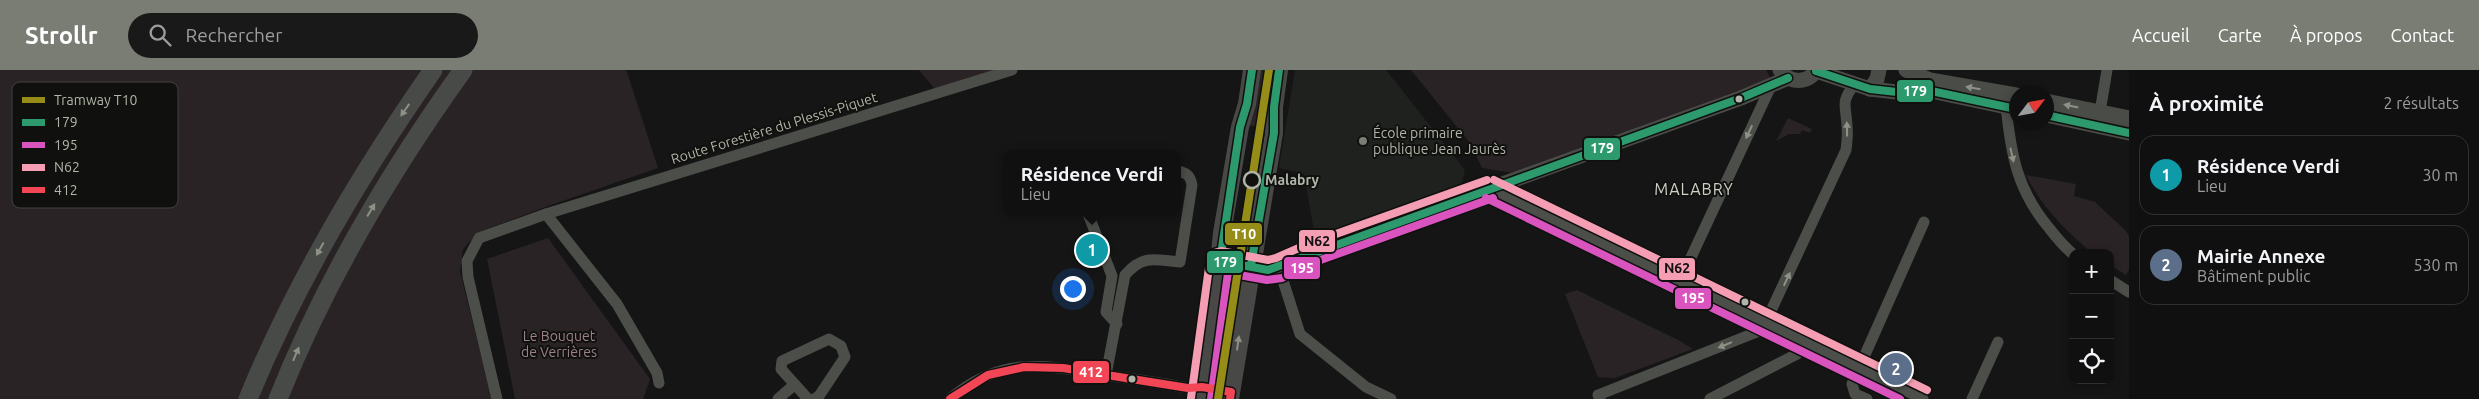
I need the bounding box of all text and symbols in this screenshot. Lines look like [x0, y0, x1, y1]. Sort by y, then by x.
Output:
search box [128, 13, 478, 58]
icon: search [146, 21, 174, 49]
text: Strollr [25, 22, 98, 49]
text: Rechercher [186, 24, 283, 46]
text: Accueil [2132, 25, 2190, 45]
text: Carte [2218, 25, 2262, 45]
text: À propos [2290, 25, 2362, 45]
text: Contact [2390, 25, 2454, 45]
line badge: 179 [1896, 79, 1934, 103]
legend [12, 82, 178, 208]
text: 179 [1903, 83, 1927, 99]
one-way arrow [1965, 83, 1981, 91]
north arrow [2009, 85, 2054, 130]
street label: Route Forestière du Plessis-Piquet [669, 89, 880, 167]
text: À proximité [2149, 91, 2264, 115]
text: Tramway T10 [54, 92, 138, 108]
unlabelled marker [1734, 94, 1744, 104]
text: 2 résultats [2383, 94, 2459, 112]
one-way arrow [2063, 102, 2078, 110]
one-way arrow [400, 103, 410, 117]
text: 179 [54, 114, 78, 130]
one-way arrow [1842, 121, 1850, 137]
place label: École primaire publique Jean Jaurès [1373, 124, 1506, 157]
one-way arrow [1745, 125, 1753, 139]
marker: École primaire publique Jean Jaurès [1357, 135, 1369, 147]
text: 195 [54, 137, 78, 153]
line badge: 179 [1583, 137, 1621, 161]
text: 179 [1590, 140, 1614, 156]
one-way arrow [2008, 147, 2016, 162]
popup [1003, 150, 1181, 215]
text: Résidence Verdi [2197, 155, 2340, 177]
text: N62 [54, 159, 80, 175]
text: Résidence Verdi [1021, 163, 1163, 185]
text: 1 [2161, 166, 2171, 184]
text: 30 m [2422, 166, 2458, 184]
marker: Malabry [1243, 171, 1261, 189]
place label: Malabry [1265, 172, 1320, 188]
text: Lieu [2197, 177, 2227, 195]
district label: MALABRY [1654, 180, 1734, 198]
text: 412 [54, 182, 78, 198]
text: Lieu [1021, 185, 1051, 203]
one-way arrow [367, 204, 376, 217]
line badge: T10 [1224, 222, 1263, 246]
text: T10 [1232, 226, 1256, 242]
line badge: N62 [1298, 229, 1336, 253]
pin: 1 [1076, 231, 1108, 269]
text: N62 [1304, 233, 1330, 249]
one-way arrow [316, 241, 324, 256]
text: Mairie Annexe [2197, 245, 2325, 267]
map controls [2069, 249, 2114, 384]
button: + [2069, 249, 2114, 294]
line badge: 179 [1206, 250, 1244, 274]
text: 179 [1213, 254, 1237, 270]
line badge: 195 [1283, 256, 1321, 280]
text: 2 [2161, 256, 2171, 274]
text: 530 m [2413, 256, 2458, 274]
line badge: N62 [1658, 257, 1696, 281]
text: 195 [1290, 260, 1314, 276]
text: N62 [1664, 260, 1690, 276]
text: Bâtiment public [2197, 267, 2311, 285]
one-way arrow [1783, 272, 1791, 286]
your location [1060, 276, 1086, 302]
line badge: 195 [1674, 287, 1712, 310]
text: 195 [1681, 290, 1705, 306]
button: − [2069, 294, 2114, 339]
unlabelled marker [1740, 297, 1750, 307]
park label: Le Bouquet de Verrières [521, 328, 597, 360]
one-way arrow [1234, 335, 1242, 351]
button: locate [2069, 339, 2114, 384]
one-way arrow [1718, 342, 1732, 350]
one-way arrow [293, 347, 301, 361]
pin: 2 [1880, 350, 1912, 388]
line badge: 412 [1072, 360, 1110, 384]
text: 412 [1079, 364, 1103, 380]
unlabelled marker [1127, 374, 1137, 384]

